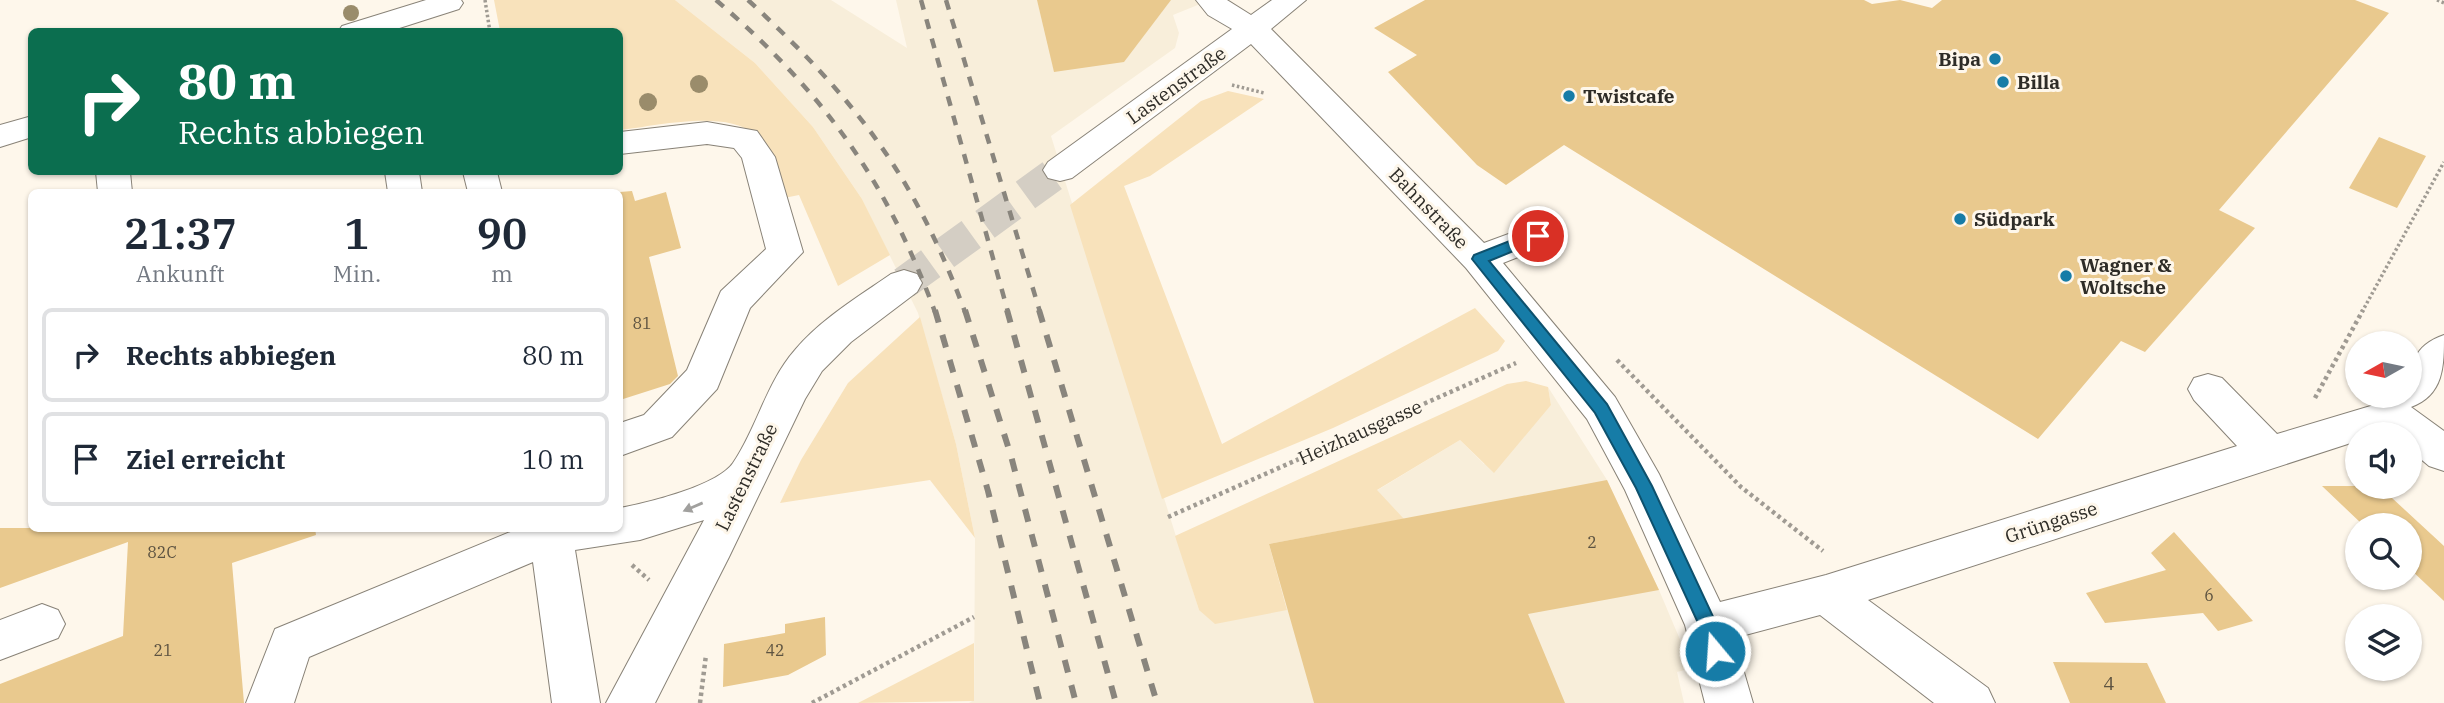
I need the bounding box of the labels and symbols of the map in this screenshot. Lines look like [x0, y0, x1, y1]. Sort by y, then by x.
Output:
street label: Lastenstraße [1122, 41, 1230, 129]
place label: Bipa [1938, 47, 1981, 71]
marker: Bipa [1987, 51, 2003, 67]
place label: Billa [2017, 70, 2060, 94]
marker: Billa [1995, 74, 2011, 90]
place label: Twistcafe [1583, 84, 1675, 108]
marker: Twistcafe [1561, 88, 1577, 104]
street label: Bahnstraße [1384, 162, 1474, 254]
pin [1508, 206, 1568, 266]
place label: Südpark [1974, 207, 2055, 231]
marker: Südpark [1952, 211, 1968, 227]
place label: Wagner & Woltsche [2080, 253, 2172, 299]
marker: Wagner & Woltsche [2058, 268, 2074, 284]
house number: 81 [632, 313, 652, 333]
north arrow [2345, 331, 2422, 408]
street label: Heizhausgasse [1294, 394, 1426, 470]
street label: Lastenstraße [710, 419, 782, 535]
street label: Grüngasse [2002, 496, 2100, 548]
one-way arrow [683, 501, 703, 513]
house number: 2 [1587, 532, 1597, 552]
house number: 82C [147, 542, 177, 562]
house number: 6 [2204, 585, 2214, 605]
position arrow [1678, 614, 1752, 688]
house number: 21 [153, 640, 173, 660]
house number: 42 [765, 640, 785, 660]
house number: 4 [2103, 671, 2115, 695]

